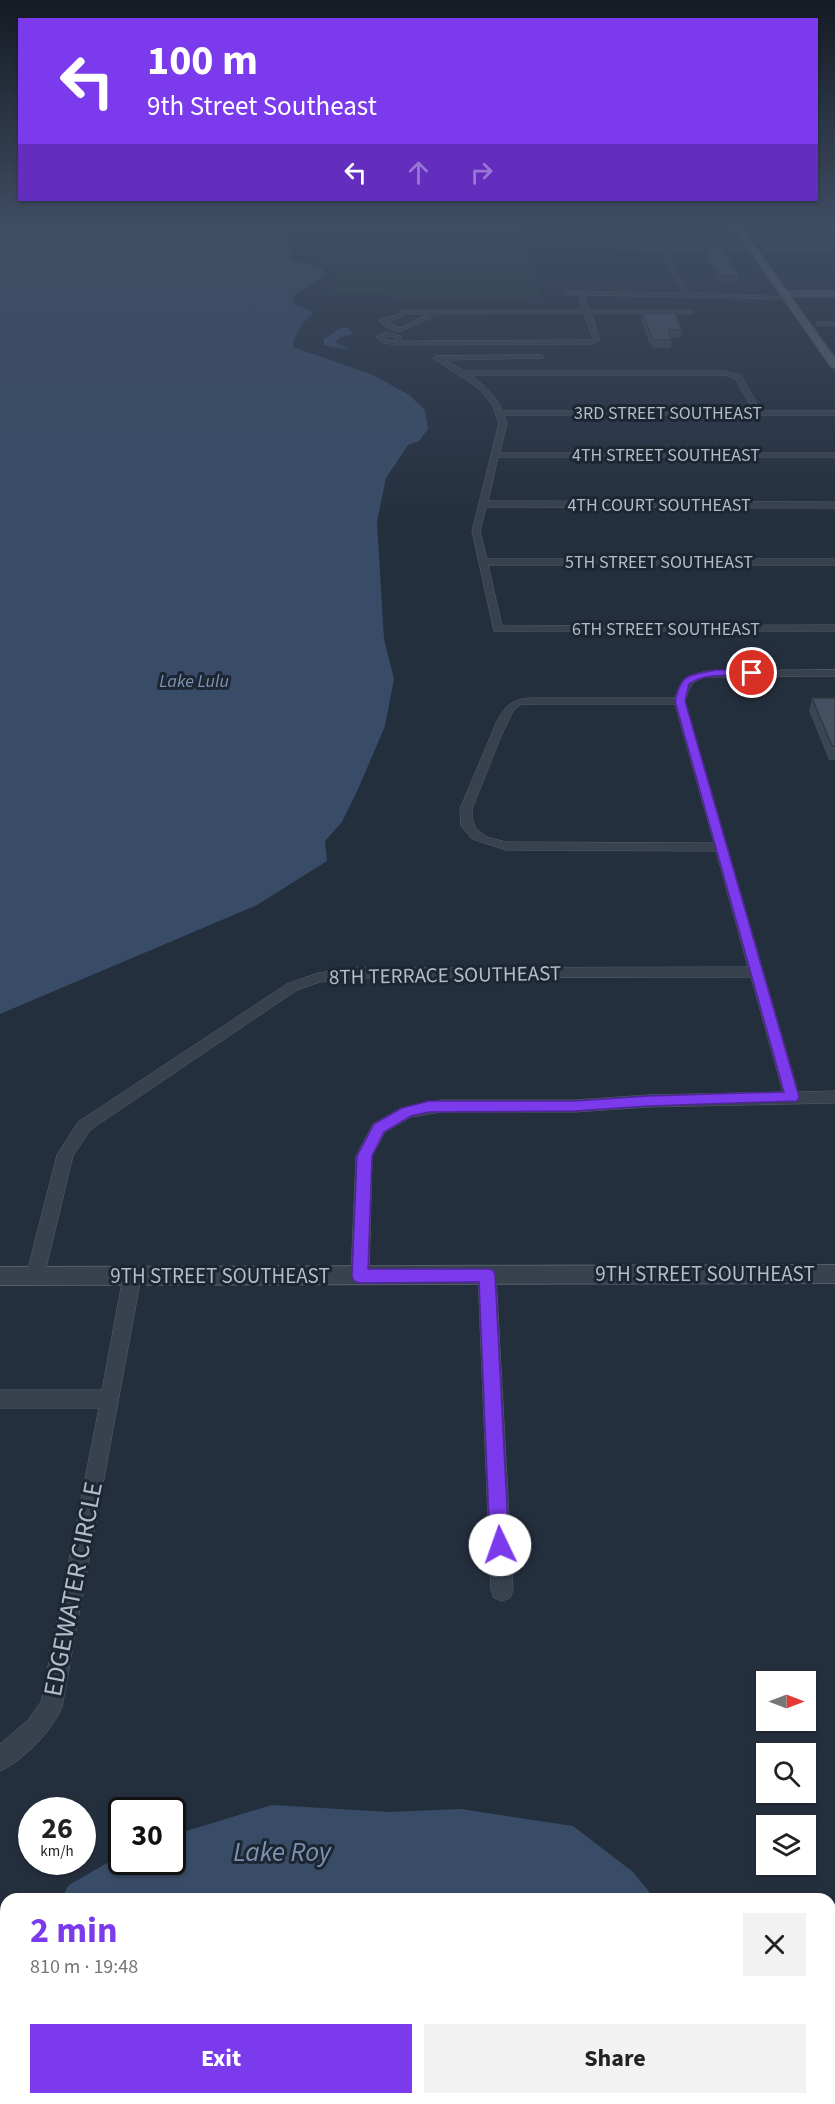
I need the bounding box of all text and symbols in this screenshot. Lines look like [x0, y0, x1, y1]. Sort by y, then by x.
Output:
text: 100 m [147, 31, 258, 91]
icon: left [48, 42, 126, 120]
text: 9th Street Southeast [147, 87, 377, 126]
icon: left [339, 156, 372, 189]
icon: ahead [402, 156, 435, 189]
icon: right [465, 156, 498, 189]
street label: 3RD STREET SOUTHEAST [574, 401, 762, 426]
street label: 4TH STREET SOUTHEAST [572, 443, 760, 468]
street label: 4TH COURT SOUTHEAST [567, 493, 751, 518]
street label: 5TH STREET SOUTHEAST [565, 550, 753, 575]
street label: 6TH STREET SOUTHEAST [572, 617, 760, 642]
pin [726, 647, 777, 698]
icon: arrive [735, 656, 768, 689]
water label: Lake Lulu [159, 669, 229, 694]
street label: 8TH TERRACE SOUTHEAST [329, 958, 561, 992]
street label: 9TH STREET SOUTHEAST [595, 1259, 815, 1289]
street label: 9TH STREET SOUTHEAST [110, 1261, 330, 1291]
street label: EDGEWATER CIRCLE [34, 1479, 112, 1699]
position arrow [468, 1513, 532, 1577]
north arrow [756, 1671, 816, 1731]
map controls [756, 1671, 816, 1875]
button: search [756, 1743, 816, 1803]
speed limit sign: 30 [108, 1797, 186, 1875]
text: 26 [41, 1807, 73, 1850]
button: layers [756, 1815, 816, 1875]
water label: Lake Roy [233, 1833, 333, 1872]
text: km/h [40, 1841, 74, 1862]
text: 2 min [30, 1905, 118, 1956]
button: close [743, 1913, 806, 1976]
text: 810 m · 19:48 [30, 1953, 138, 1981]
button: Exit [30, 2024, 412, 2093]
button: Share [424, 2024, 806, 2093]

